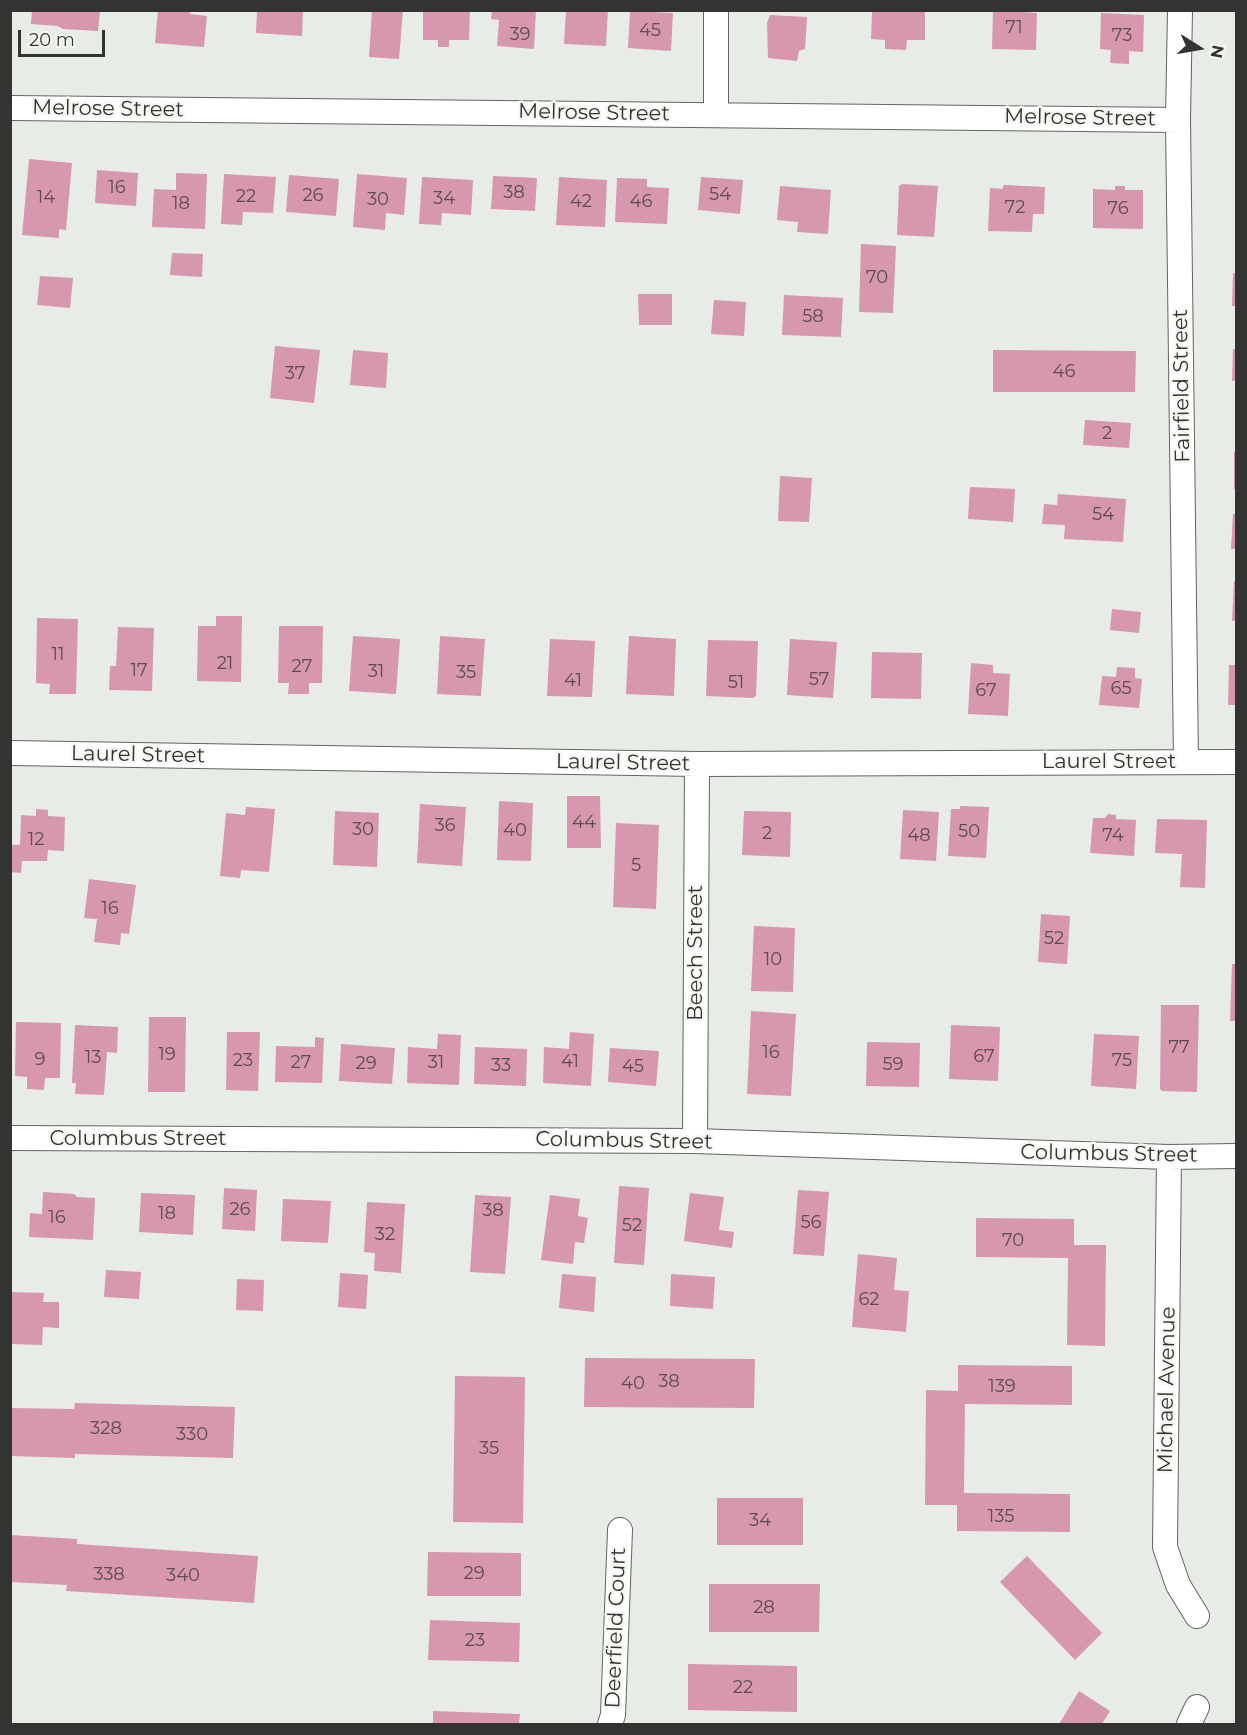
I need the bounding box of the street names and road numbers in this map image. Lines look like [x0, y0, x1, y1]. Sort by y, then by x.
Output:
street label: Melrose Street [32, 95, 184, 123]
street label: Melrose Street [518, 99, 670, 127]
street label: Melrose Street [1004, 104, 1156, 132]
street label: Fairfield Street [1168, 309, 1196, 463]
street label: Laurel Street [71, 741, 205, 769]
street label: Laurel Street [556, 749, 690, 777]
street label: Laurel Street [1042, 749, 1176, 775]
street label: Beech Street [683, 885, 709, 1021]
street label: Columbus Street [49, 1126, 227, 1152]
street label: Columbus Street [535, 1127, 713, 1155]
street label: Columbus Street [1020, 1140, 1198, 1168]
street label: Michael Avenue [1153, 1306, 1181, 1474]
street label: Deerfield Court [601, 1547, 631, 1709]

